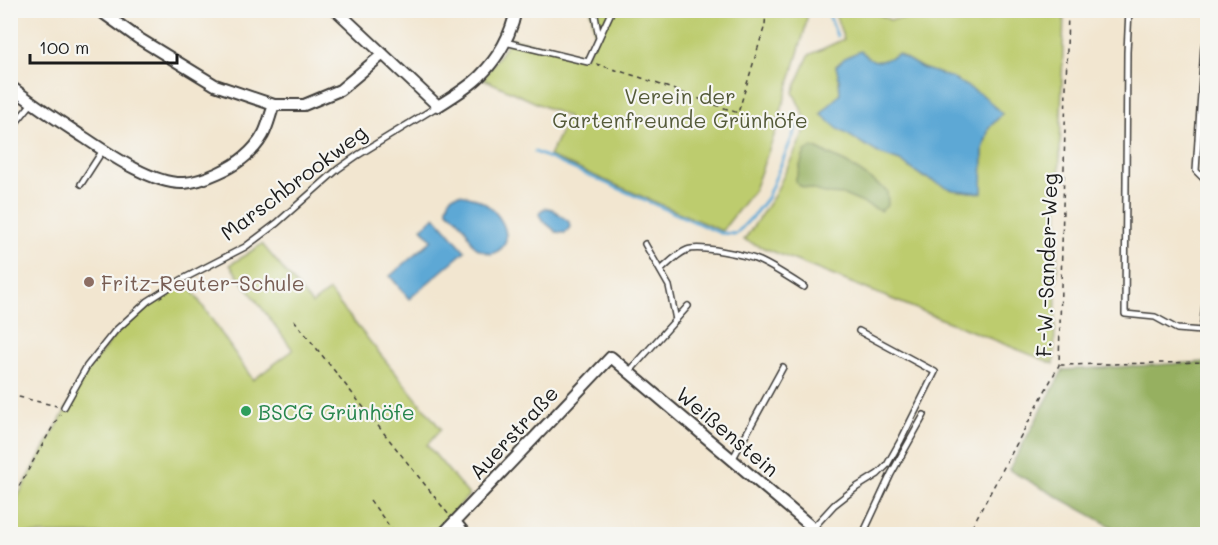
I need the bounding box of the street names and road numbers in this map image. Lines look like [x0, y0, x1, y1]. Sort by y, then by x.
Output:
street label: Marschbrookweg [215, 118, 371, 246]
street label: F.-W.-Sander-Weg [1029, 173, 1063, 357]
street label: Auerstraße [463, 379, 563, 485]
street label: Weißenstein [671, 380, 785, 482]

